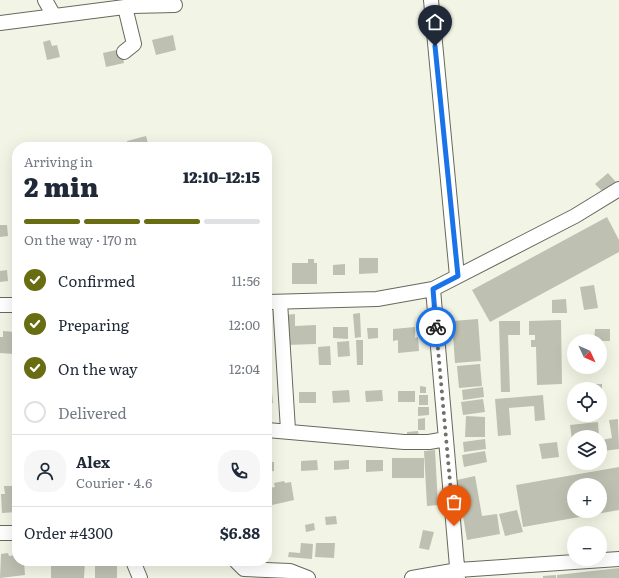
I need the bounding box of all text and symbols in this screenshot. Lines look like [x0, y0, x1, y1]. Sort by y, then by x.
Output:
pin [418, 5, 452, 46]
icon: home [424, 11, 446, 33]
text: Arriving in [24, 152, 93, 171]
text: 12:10–12:15 [183, 165, 260, 188]
text: 2 min [24, 166, 99, 205]
text: On the way · 170 m [24, 230, 137, 249]
icon: check [24, 269, 46, 291]
text: Confirmed [58, 269, 135, 292]
text: 11:56 [232, 271, 260, 290]
courier [416, 307, 456, 347]
icon: check [24, 313, 46, 335]
text: Preparing [58, 313, 129, 336]
text: 12:00 [229, 315, 260, 334]
icon: bike [425, 316, 447, 338]
north arrow [567, 334, 607, 374]
map controls [567, 334, 607, 566]
icon: check [24, 357, 46, 379]
text: On the way [58, 357, 138, 380]
text: 12:04 [229, 359, 260, 378]
button: locate [567, 382, 607, 422]
text: Delivered [58, 401, 127, 424]
button: layers [567, 430, 607, 470]
button: person [24, 450, 66, 492]
text: Alex [76, 450, 110, 473]
button: phone [218, 450, 260, 492]
text: Courier · 4.6 [76, 473, 152, 492]
button: + [567, 478, 607, 518]
pin [437, 485, 471, 526]
icon: bag [443, 491, 465, 513]
text: Order #4300 [24, 521, 113, 544]
text: $6.88 [220, 521, 260, 544]
button: − [567, 526, 607, 566]

